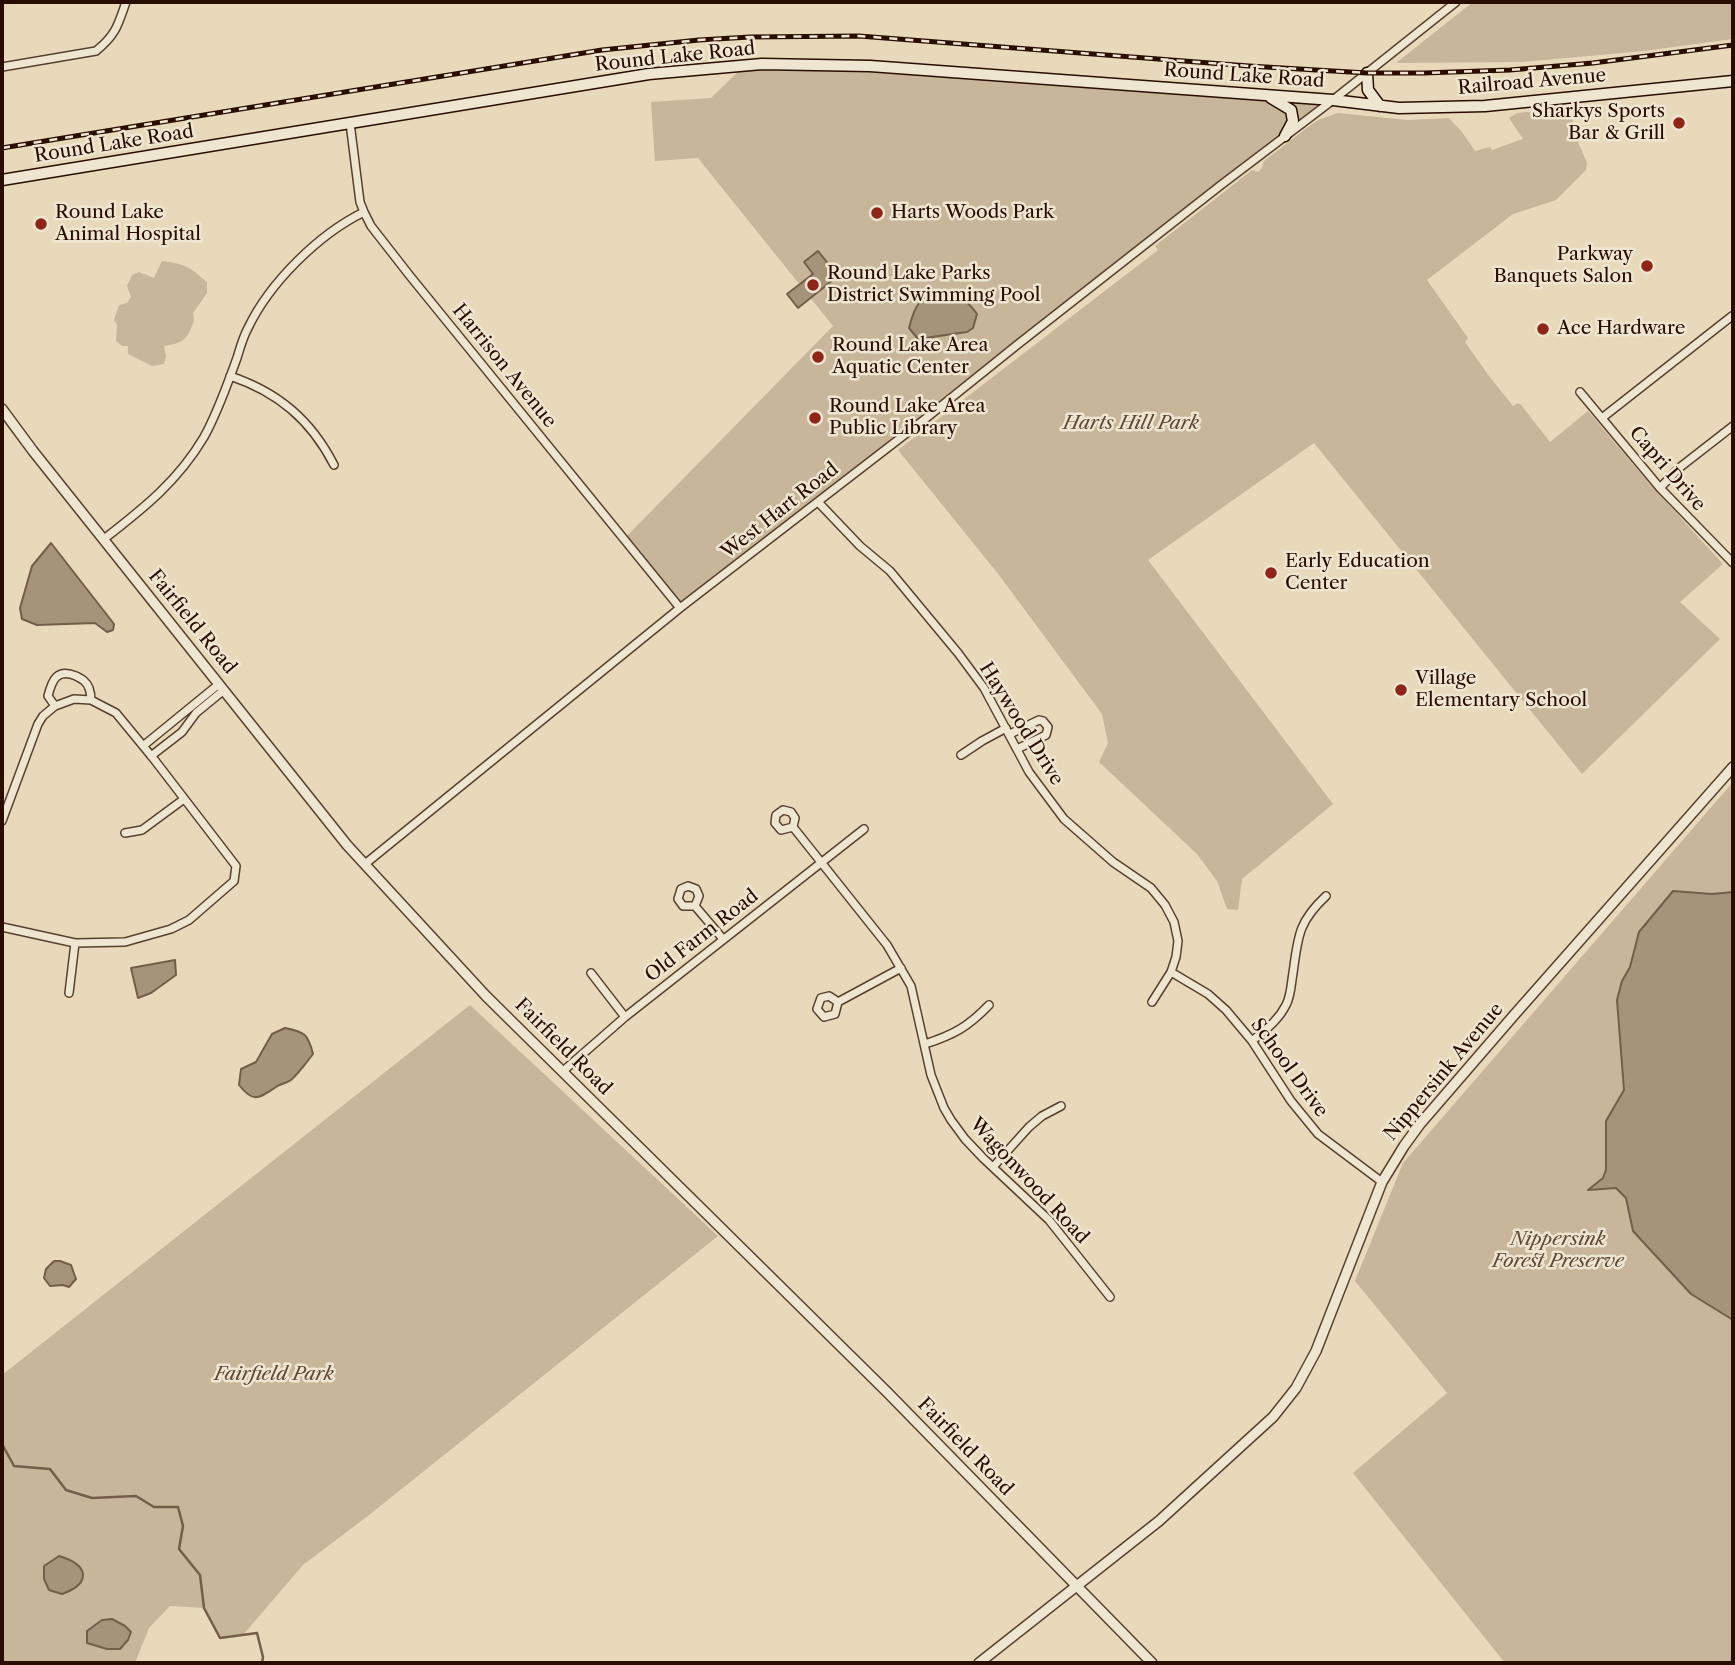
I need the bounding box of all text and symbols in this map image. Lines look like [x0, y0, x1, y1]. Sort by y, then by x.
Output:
street label: Round Lake Road [594, 37, 756, 77]
street label: Round Lake Road [1163, 59, 1325, 93]
street label: Railroad Avenue [1457, 64, 1607, 100]
place label: Sharkys Sports Bar & Grill [1532, 101, 1665, 145]
marker: Sharkys Sports Bar & Grill [1671, 115, 1687, 131]
street label: Round Lake Road [33, 120, 195, 168]
place label: Round Lake Animal Hospital [55, 202, 201, 246]
place label: Harts Woods Park [891, 202, 1054, 224]
marker: Harts Woods Park [869, 205, 885, 221]
marker: Round Lake Animal Hospital [33, 216, 49, 232]
place label: Parkway Banquets Salon [1493, 244, 1633, 288]
marker: Parkway Banquets Salon [1639, 258, 1655, 274]
place label: Round Lake Parks District Swimming Pool [827, 263, 1040, 307]
marker: Round Lake Parks District Swimming Pool [805, 277, 821, 293]
street label: Harrison Avenue [447, 300, 561, 432]
place label: Ace Hardware [1557, 318, 1685, 340]
marker: Ace Hardware [1535, 321, 1551, 337]
place label: Round Lake Area Aquatic Center [832, 335, 989, 379]
marker: Round Lake Area Aquatic Center [810, 349, 826, 365]
place label: Round Lake Area Public Library [829, 396, 986, 440]
marker: Round Lake Area Public Library [807, 410, 823, 426]
park label: Harts Hill Park [1063, 413, 1199, 435]
street label: Capri Drive [1624, 422, 1710, 516]
street label: West Hart Road [717, 458, 843, 564]
place label: Early Education Center [1285, 551, 1430, 595]
street label: Fairfield Road [143, 565, 241, 679]
marker: Early Education Center [1263, 565, 1279, 581]
street label: Haywood Drive [974, 658, 1068, 790]
place label: Village Elementary School [1415, 668, 1587, 712]
marker: Village Elementary School [1393, 682, 1409, 698]
street label: Old Farm Road [641, 885, 763, 987]
street label: Fairfield Road [510, 994, 616, 1100]
street label: Nippersink Avenue [1380, 998, 1508, 1146]
street label: School Drive [1246, 1014, 1332, 1122]
street label: Wagonwood Road [965, 1113, 1093, 1249]
park label: Nippersink Forest Preserve [1492, 1229, 1624, 1273]
park label: Fairfield Park [214, 1364, 334, 1386]
street label: Fairfield Road [913, 1393, 1017, 1501]

